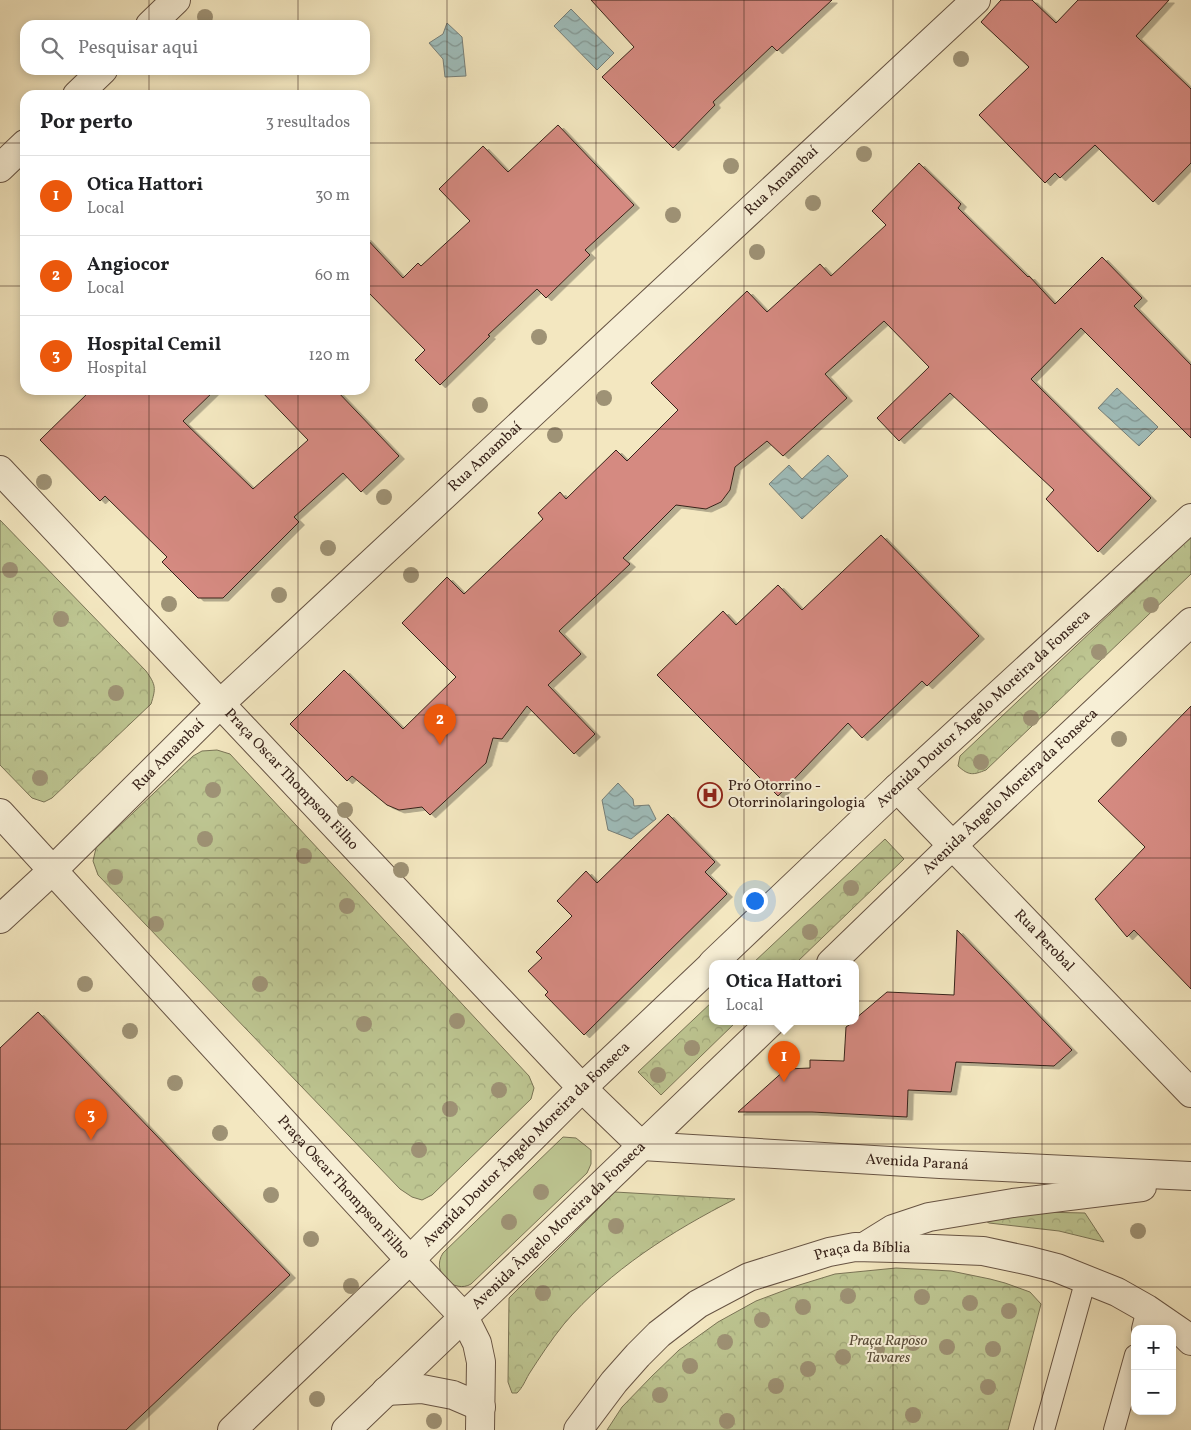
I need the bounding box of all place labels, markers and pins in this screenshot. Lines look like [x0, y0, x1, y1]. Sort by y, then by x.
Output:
pin: 2 [424, 704, 456, 745]
place label: Pró Otorrino - Otorrinolaringologia [728, 776, 865, 814]
hospital icon: Pró Otorrino - Otorrinolaringologia [697, 782, 723, 808]
pin: 1 [768, 1041, 800, 1082]
pin: 3 [75, 1099, 107, 1140]

